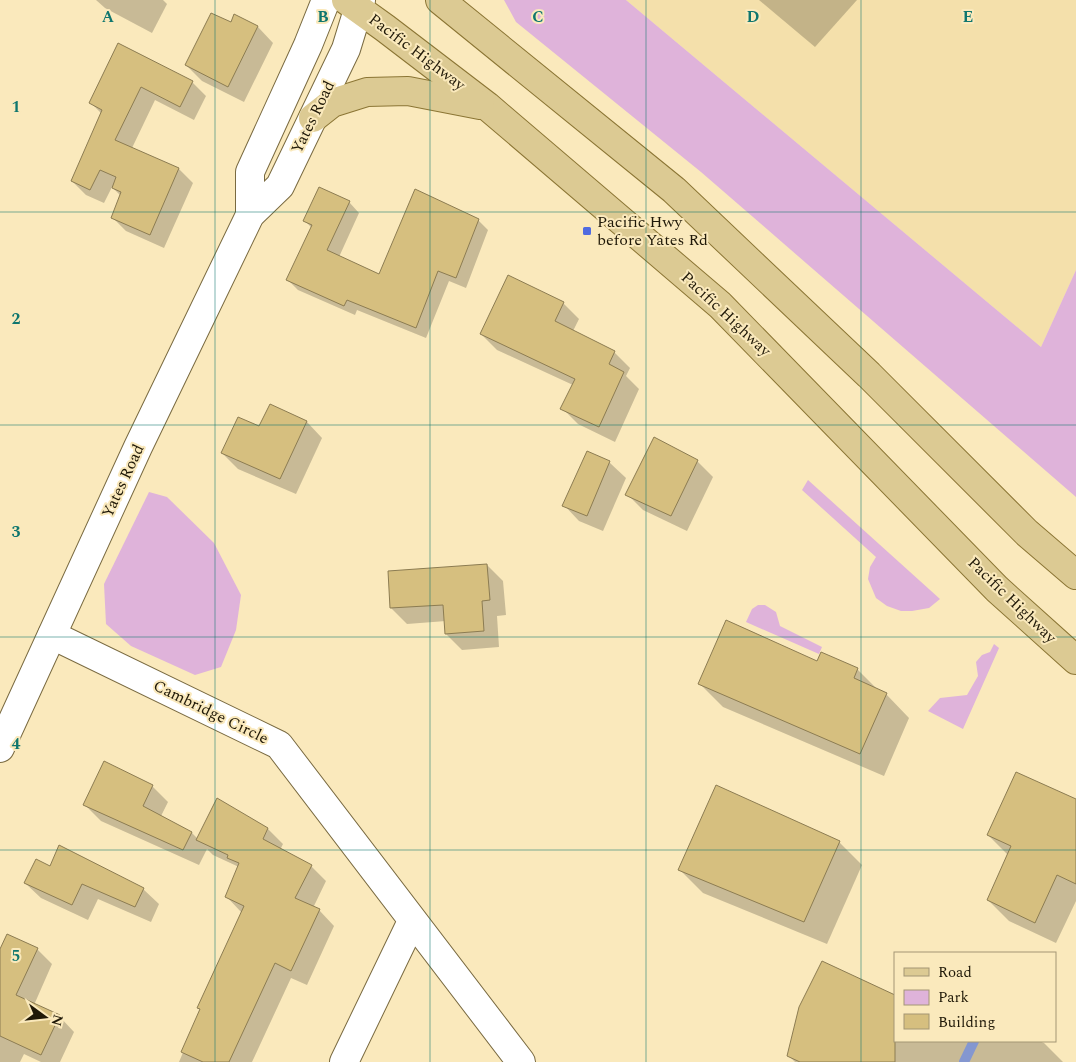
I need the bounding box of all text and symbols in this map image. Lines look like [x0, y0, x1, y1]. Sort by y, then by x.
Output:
text: A [102, 5, 115, 29]
text: B [317, 5, 329, 29]
text: C [532, 5, 544, 29]
text: D [747, 5, 760, 29]
text: E [963, 5, 973, 29]
street label: Pacific Highway [364, 8, 471, 97]
street label: Yates Road [285, 76, 341, 158]
text: 1 [12, 95, 20, 119]
place label: Pacific Hwy before Yates Rd [597, 210, 708, 252]
marker: Pacific Hwy before Yates Rd [581, 225, 593, 237]
street label: Pacific Highway [676, 266, 777, 363]
text: 2 [12, 307, 21, 331]
street label: Yates Road [96, 440, 151, 522]
text: 3 [12, 520, 21, 544]
street label: Pacific Highway [962, 551, 1063, 650]
street label: Cambridge Circle [149, 674, 273, 750]
text: 4 [12, 732, 21, 756]
text: 5 [12, 944, 20, 968]
legend [894, 952, 1056, 1042]
text: Road [938, 961, 972, 984]
text: Park [938, 986, 969, 1009]
north arrow [20, 992, 70, 1042]
text: Building [938, 1011, 995, 1034]
text: N [45, 1012, 69, 1028]

